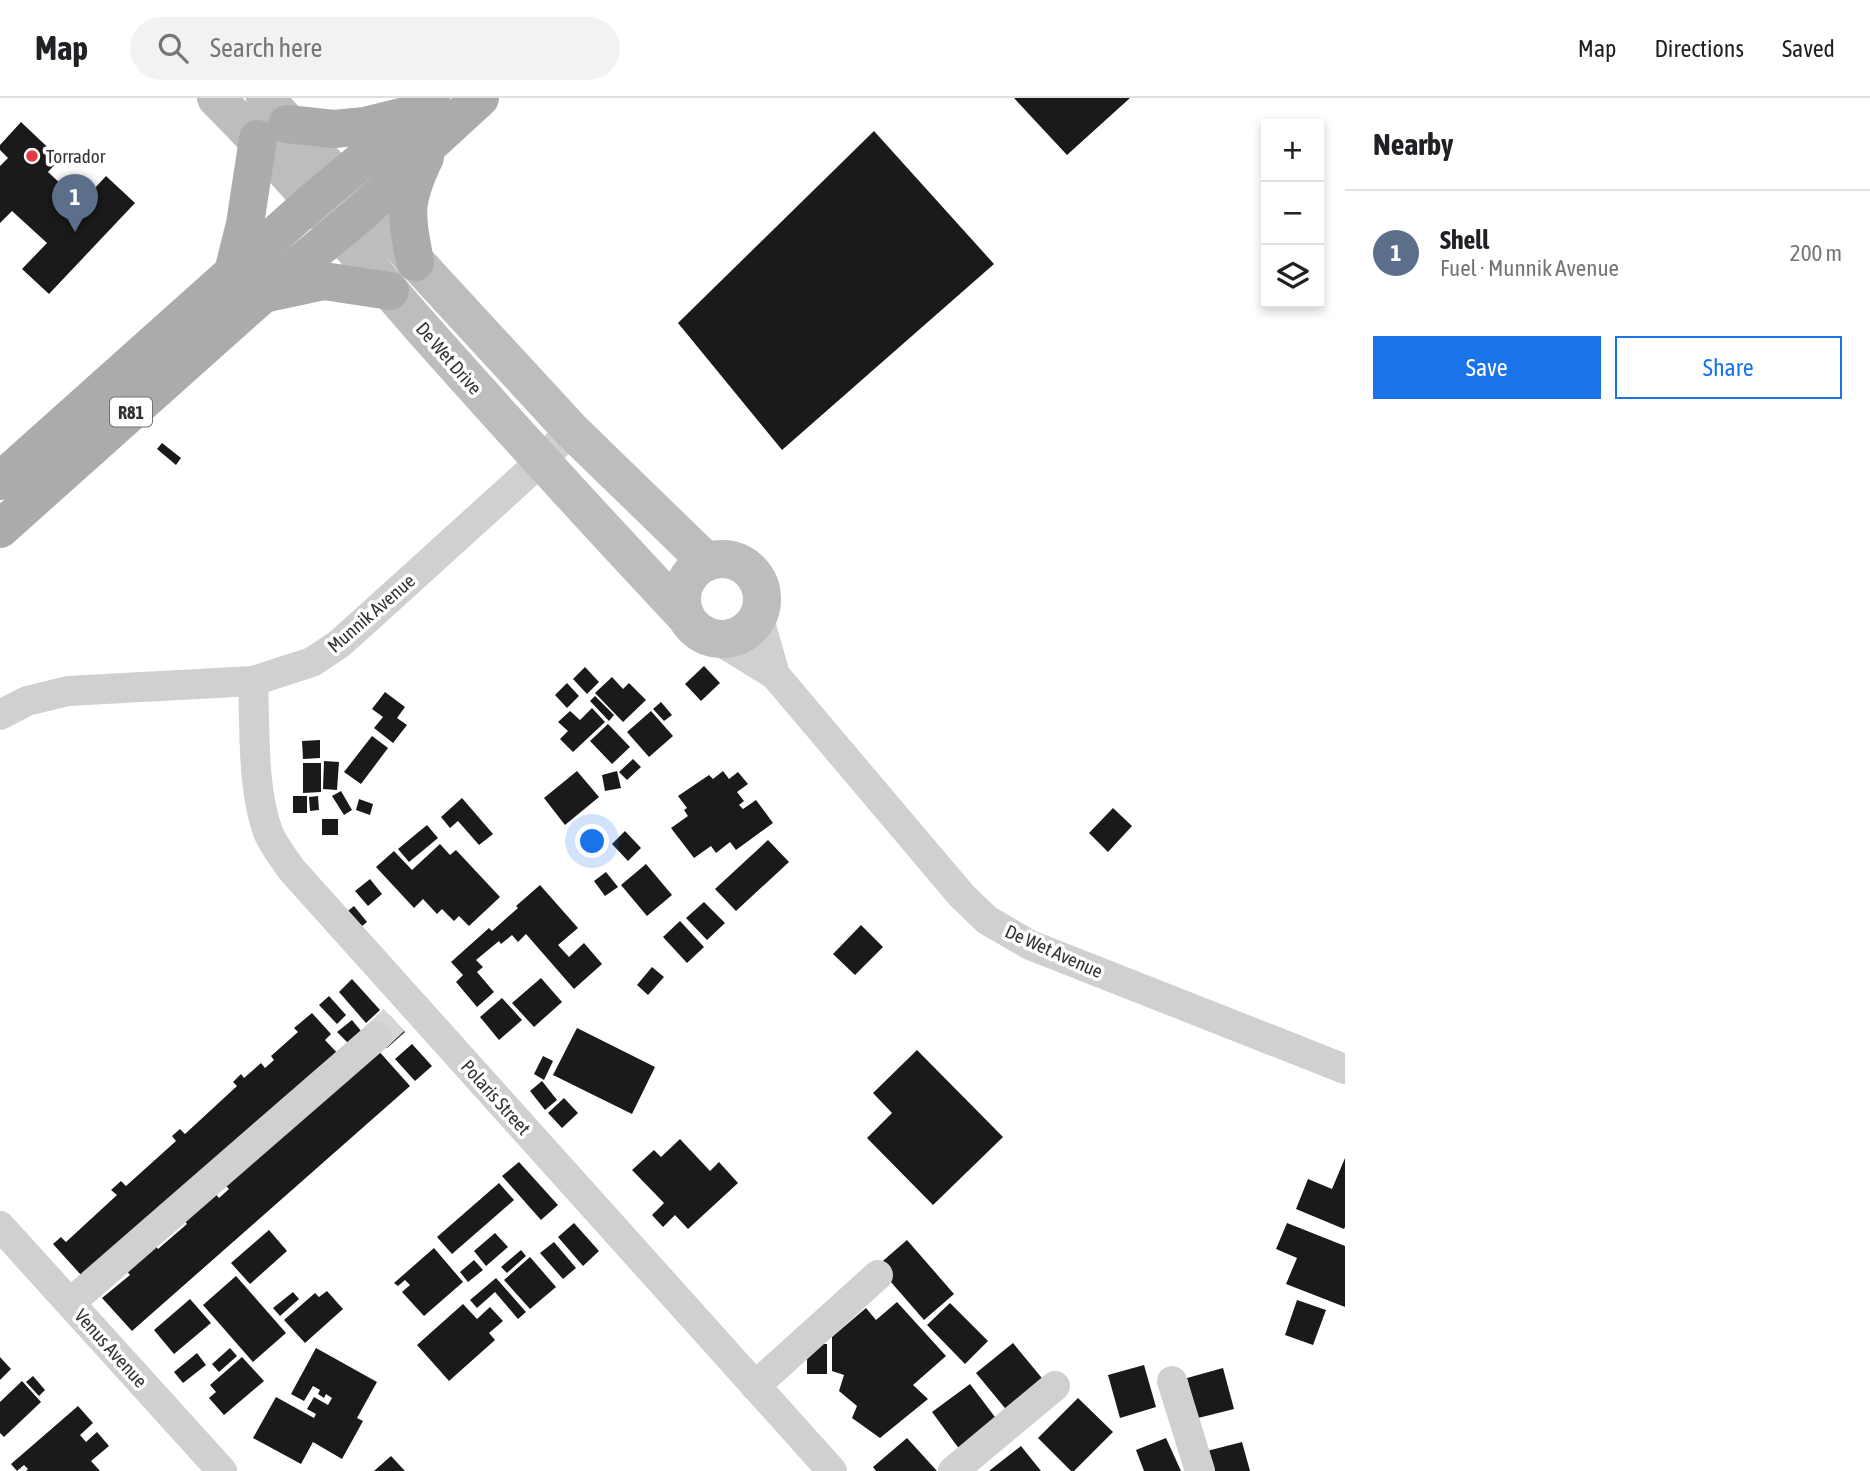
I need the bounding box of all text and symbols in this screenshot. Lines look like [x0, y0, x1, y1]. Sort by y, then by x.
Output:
search box [130, 17, 620, 80]
text: Map [35, 29, 88, 67]
icon: search [154, 29, 192, 67]
text: Search here [210, 33, 322, 63]
text: Map [1578, 35, 1616, 62]
text: Directions [1654, 35, 1744, 62]
text: Saved [1782, 35, 1835, 62]
map controls [1261, 119, 1324, 308]
button: + [1261, 119, 1324, 182]
text: Nearby [1373, 127, 1453, 161]
place label: Torrador [46, 145, 106, 167]
marker: Torrador [24, 148, 40, 164]
pin: 1 [52, 174, 98, 232]
button: − [1261, 182, 1324, 245]
text: Shell [1440, 225, 1489, 255]
text: 1 [1391, 240, 1401, 266]
text: 200 m [1790, 240, 1842, 266]
button: layers [1261, 245, 1324, 308]
text: Fuel · Munnik Avenue [1440, 255, 1619, 281]
street label: De Wet Drive [412, 317, 486, 399]
button: Save [1373, 336, 1601, 399]
button: Share [1615, 336, 1842, 399]
road number: R81 [110, 398, 152, 426]
street label: Munnik Avenue [323, 569, 419, 657]
your location [575, 824, 609, 858]
street label: De Wet Avenue [1002, 920, 1106, 982]
street label: Polaris Street [457, 1055, 535, 1139]
street label: Venus Avenue [70, 1304, 152, 1392]

